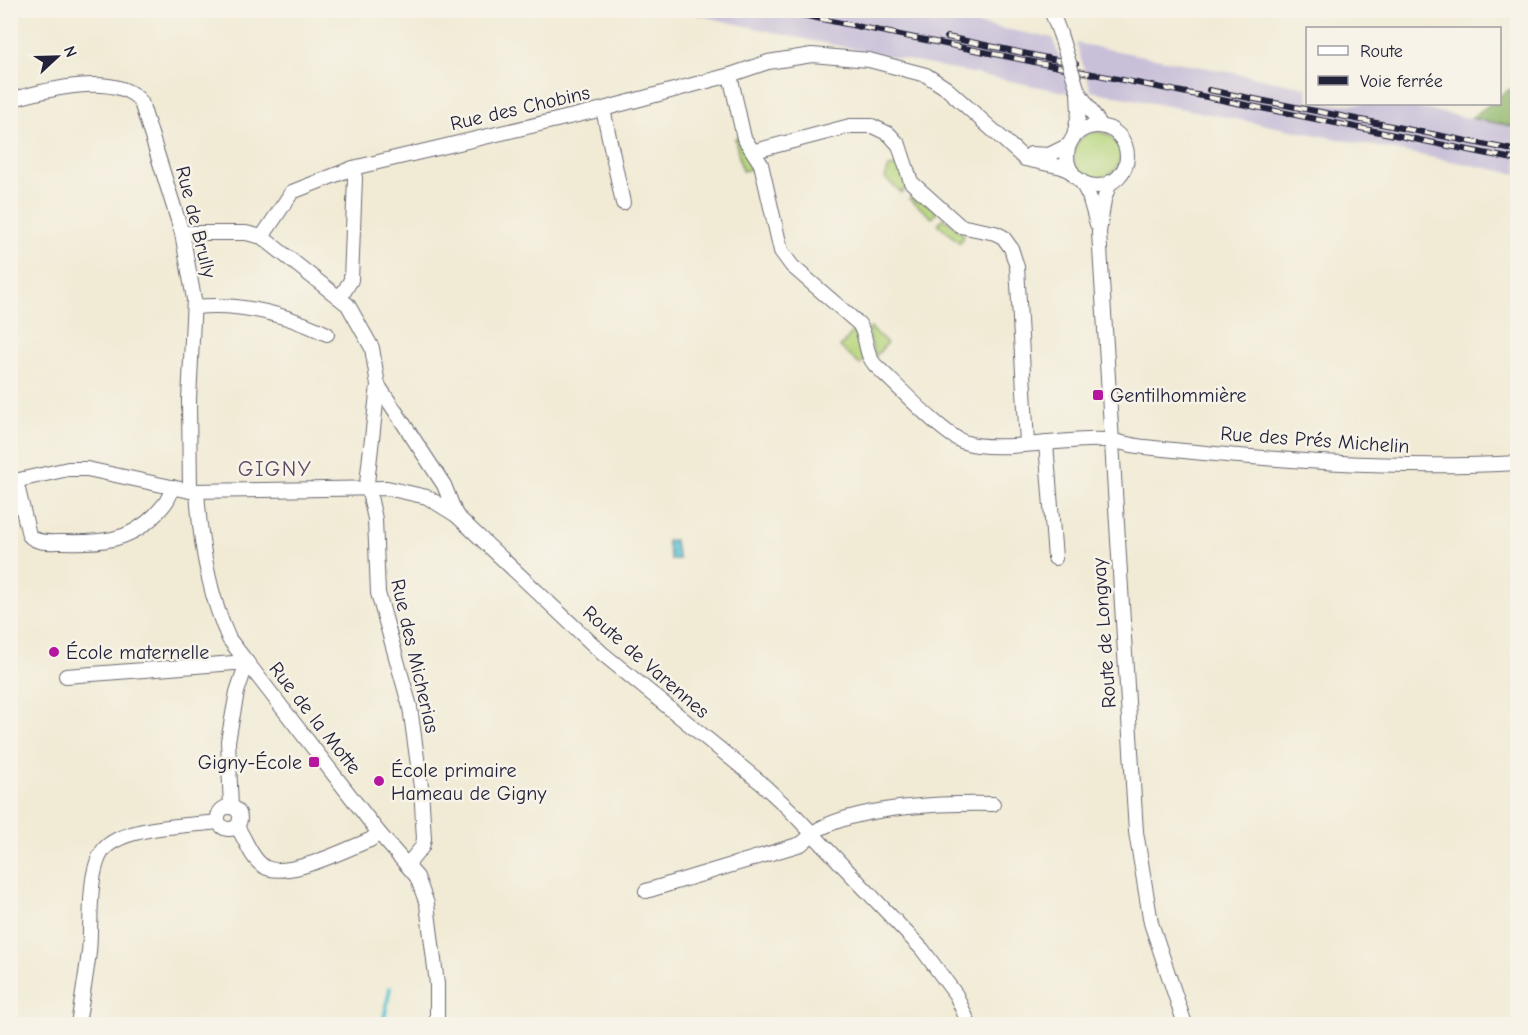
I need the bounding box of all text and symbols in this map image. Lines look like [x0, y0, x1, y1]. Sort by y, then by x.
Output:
north arrow [27, 27, 87, 87]
legend [1306, 27, 1501, 105]
text: Route [1360, 41, 1403, 62]
text: N [60, 44, 80, 60]
text: Voie ferrée [1360, 71, 1443, 92]
street label: Rue des Chobins [448, 81, 592, 135]
street label: Rue de Brully [171, 164, 221, 280]
place label: Gentilhommière [1110, 384, 1247, 407]
marker: Gentilhommière [1091, 388, 1105, 402]
street label: Rue des Prés Michelin [1220, 422, 1410, 458]
district label: GIGNY [238, 456, 312, 482]
street label: Route de Longvay [1087, 557, 1121, 709]
street label: Rue des Micherias [386, 577, 444, 735]
street label: Route de Varennes [578, 601, 714, 723]
place label: École maternelle [66, 641, 209, 664]
marker: École maternelle [47, 645, 61, 659]
street label: Rue de la Motte [264, 658, 366, 778]
place label: Gigny-École [198, 751, 302, 774]
marker: Gigny-École [307, 755, 321, 769]
place label: École primaire Hameau de Gigny [391, 759, 546, 805]
marker: École primaire Hameau de Gigny [372, 774, 386, 788]

